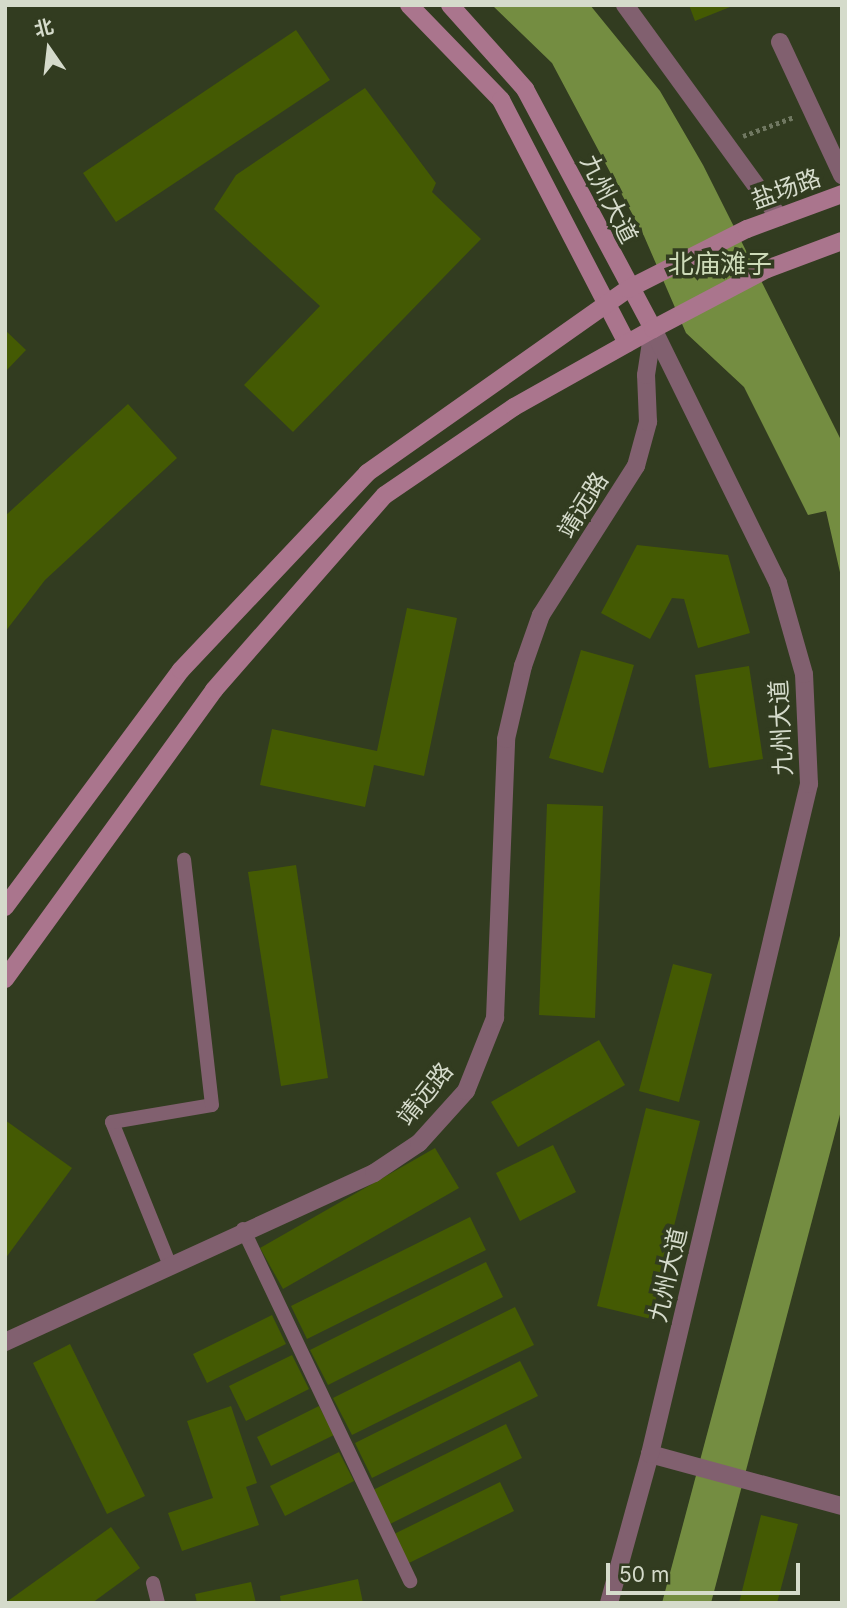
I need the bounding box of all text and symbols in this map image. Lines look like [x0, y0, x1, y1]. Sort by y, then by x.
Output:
north arrow [14, 14, 84, 84]
text: 北 [32, 15, 56, 42]
street label: 九州大道 [574, 150, 644, 248]
street label: 盐场路 [747, 163, 825, 215]
district label: 北庙滩子 [668, 248, 772, 280]
street label: 靖远路 [552, 467, 614, 543]
street label: 九州大道 [764, 679, 798, 777]
street label: 靖远路 [391, 1057, 459, 1131]
street label: 九州大道 [643, 1225, 693, 1325]
scale bar [609, 1548, 803, 1592]
text: 50 m [619, 1562, 669, 1587]

